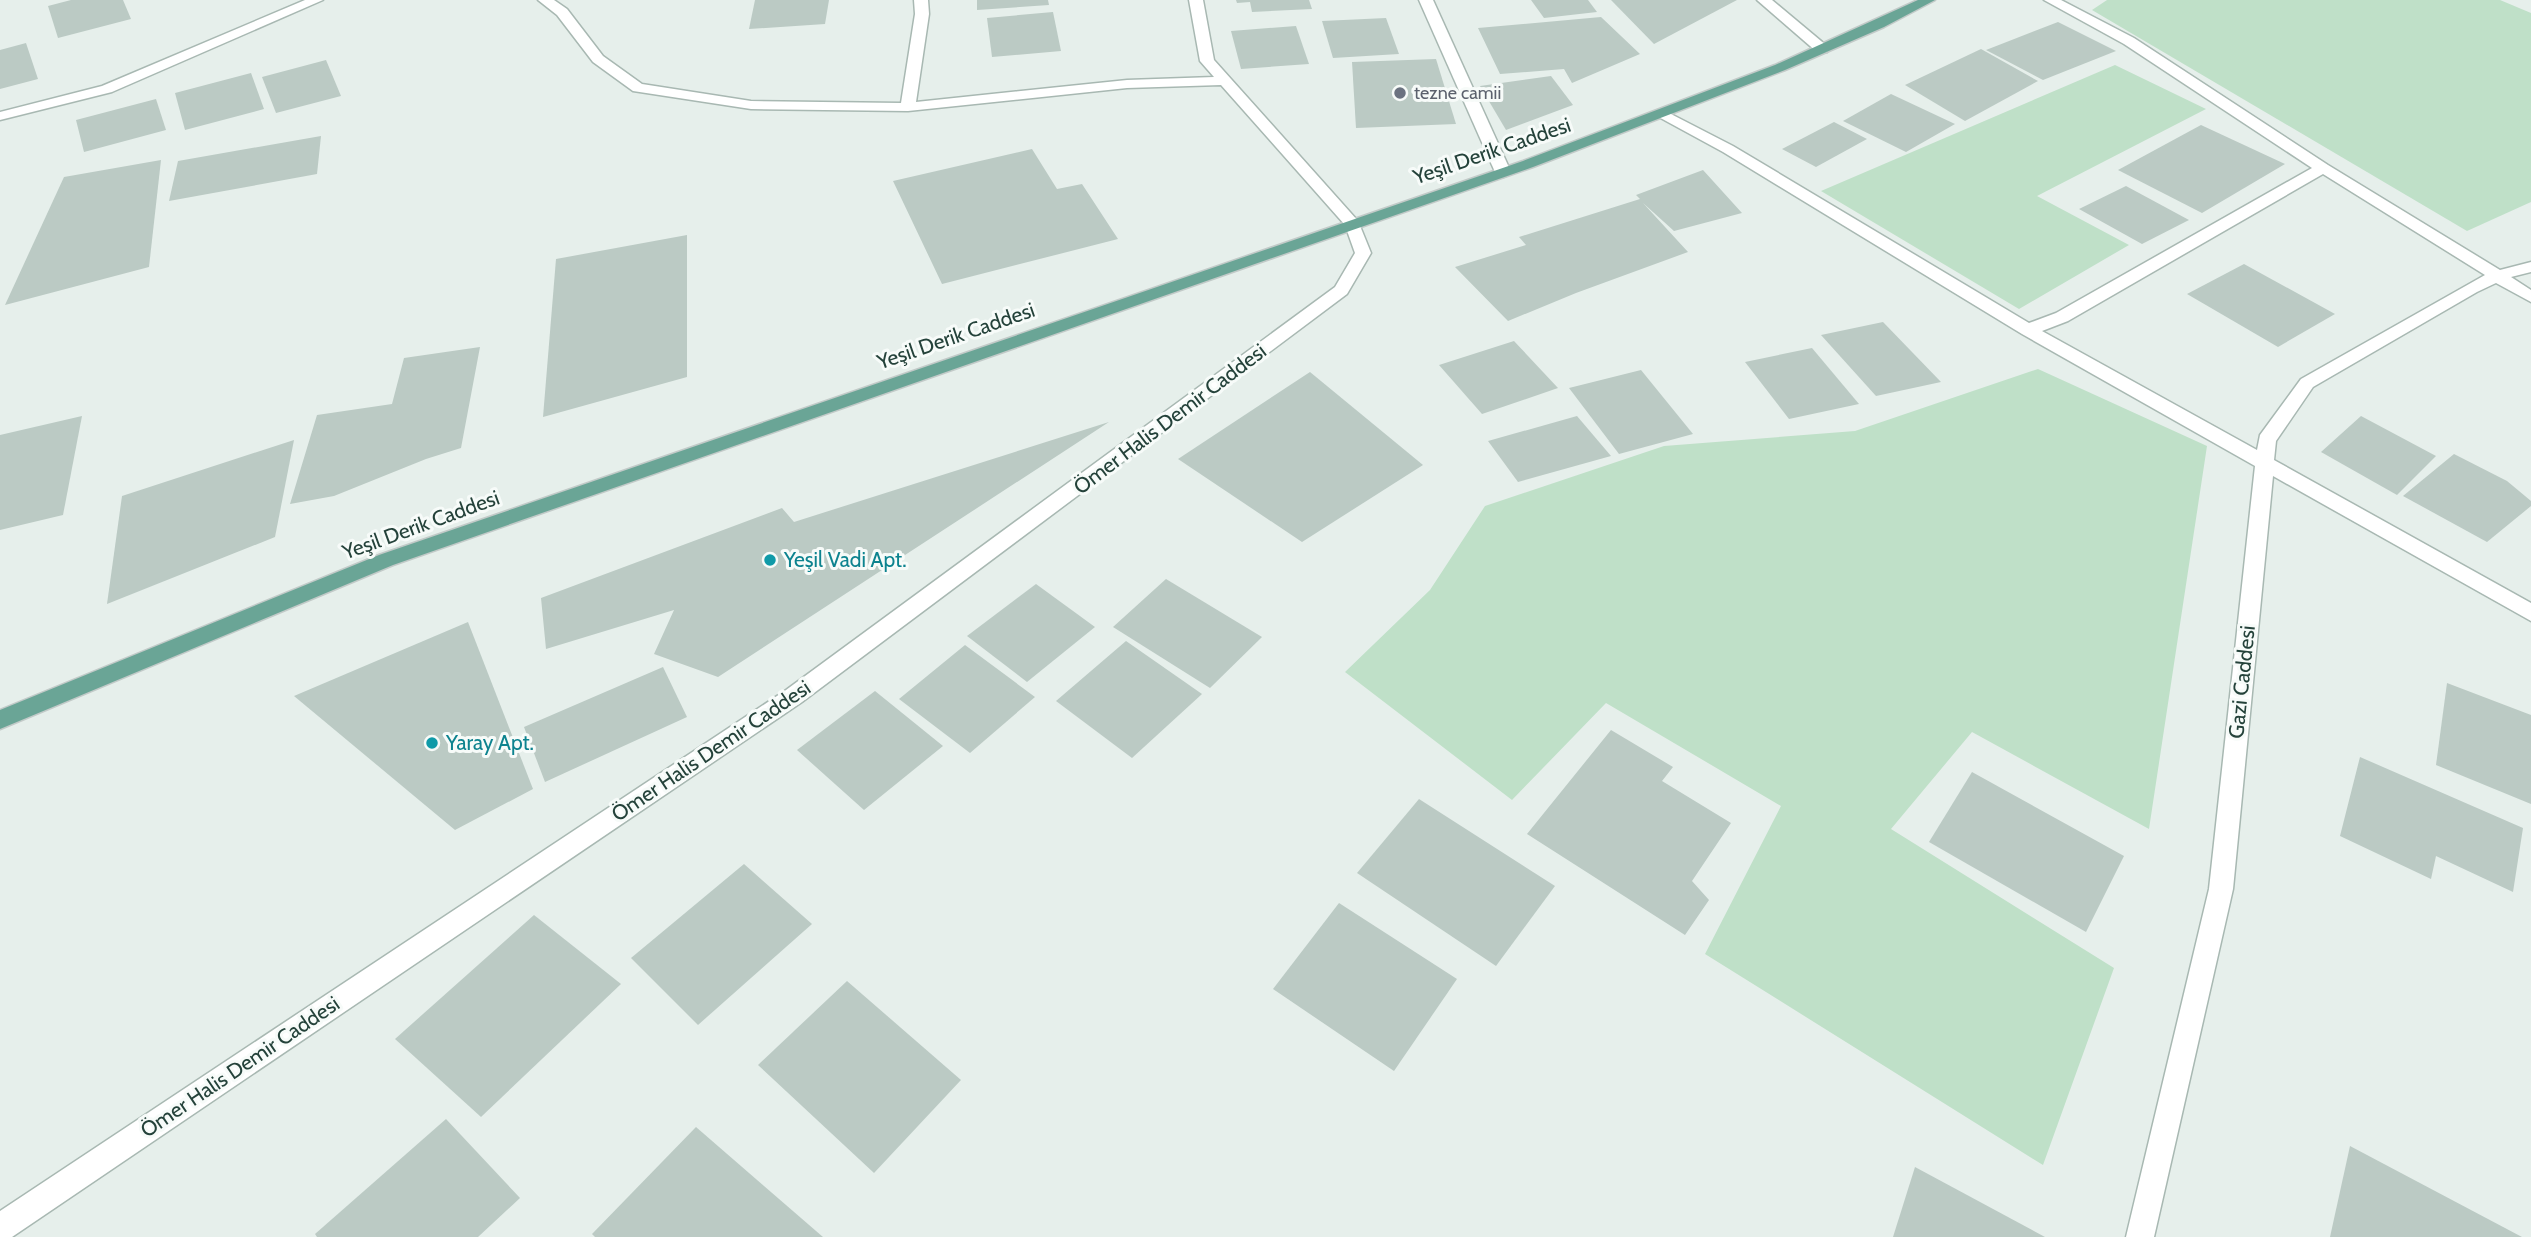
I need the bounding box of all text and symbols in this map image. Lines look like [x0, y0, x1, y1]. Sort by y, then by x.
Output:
place label: tezne camii [1414, 82, 1501, 104]
marker: tezne camii [1392, 85, 1408, 101]
street label: Yeşil Derik Caddesi [1409, 112, 1574, 190]
street label: Yeşil Derik Caddesi [873, 297, 1038, 375]
street label: Ömer Halis Demir Caddesi [1069, 338, 1271, 499]
street label: Yeşil Derik Caddesi [338, 485, 503, 565]
place label: Yeşil Vadi Apt. [783, 547, 907, 572]
marker: Yeşil Vadi Apt. [762, 552, 778, 568]
street label: Gazi Caddesi [2223, 624, 2260, 740]
street label: Ömer Halis Demir Caddesi [607, 675, 815, 826]
place label: Yaray Apt. [445, 730, 534, 755]
marker: Yaray Apt. [424, 735, 440, 751]
street label: Ömer Halis Demir Caddesi [136, 991, 344, 1142]

